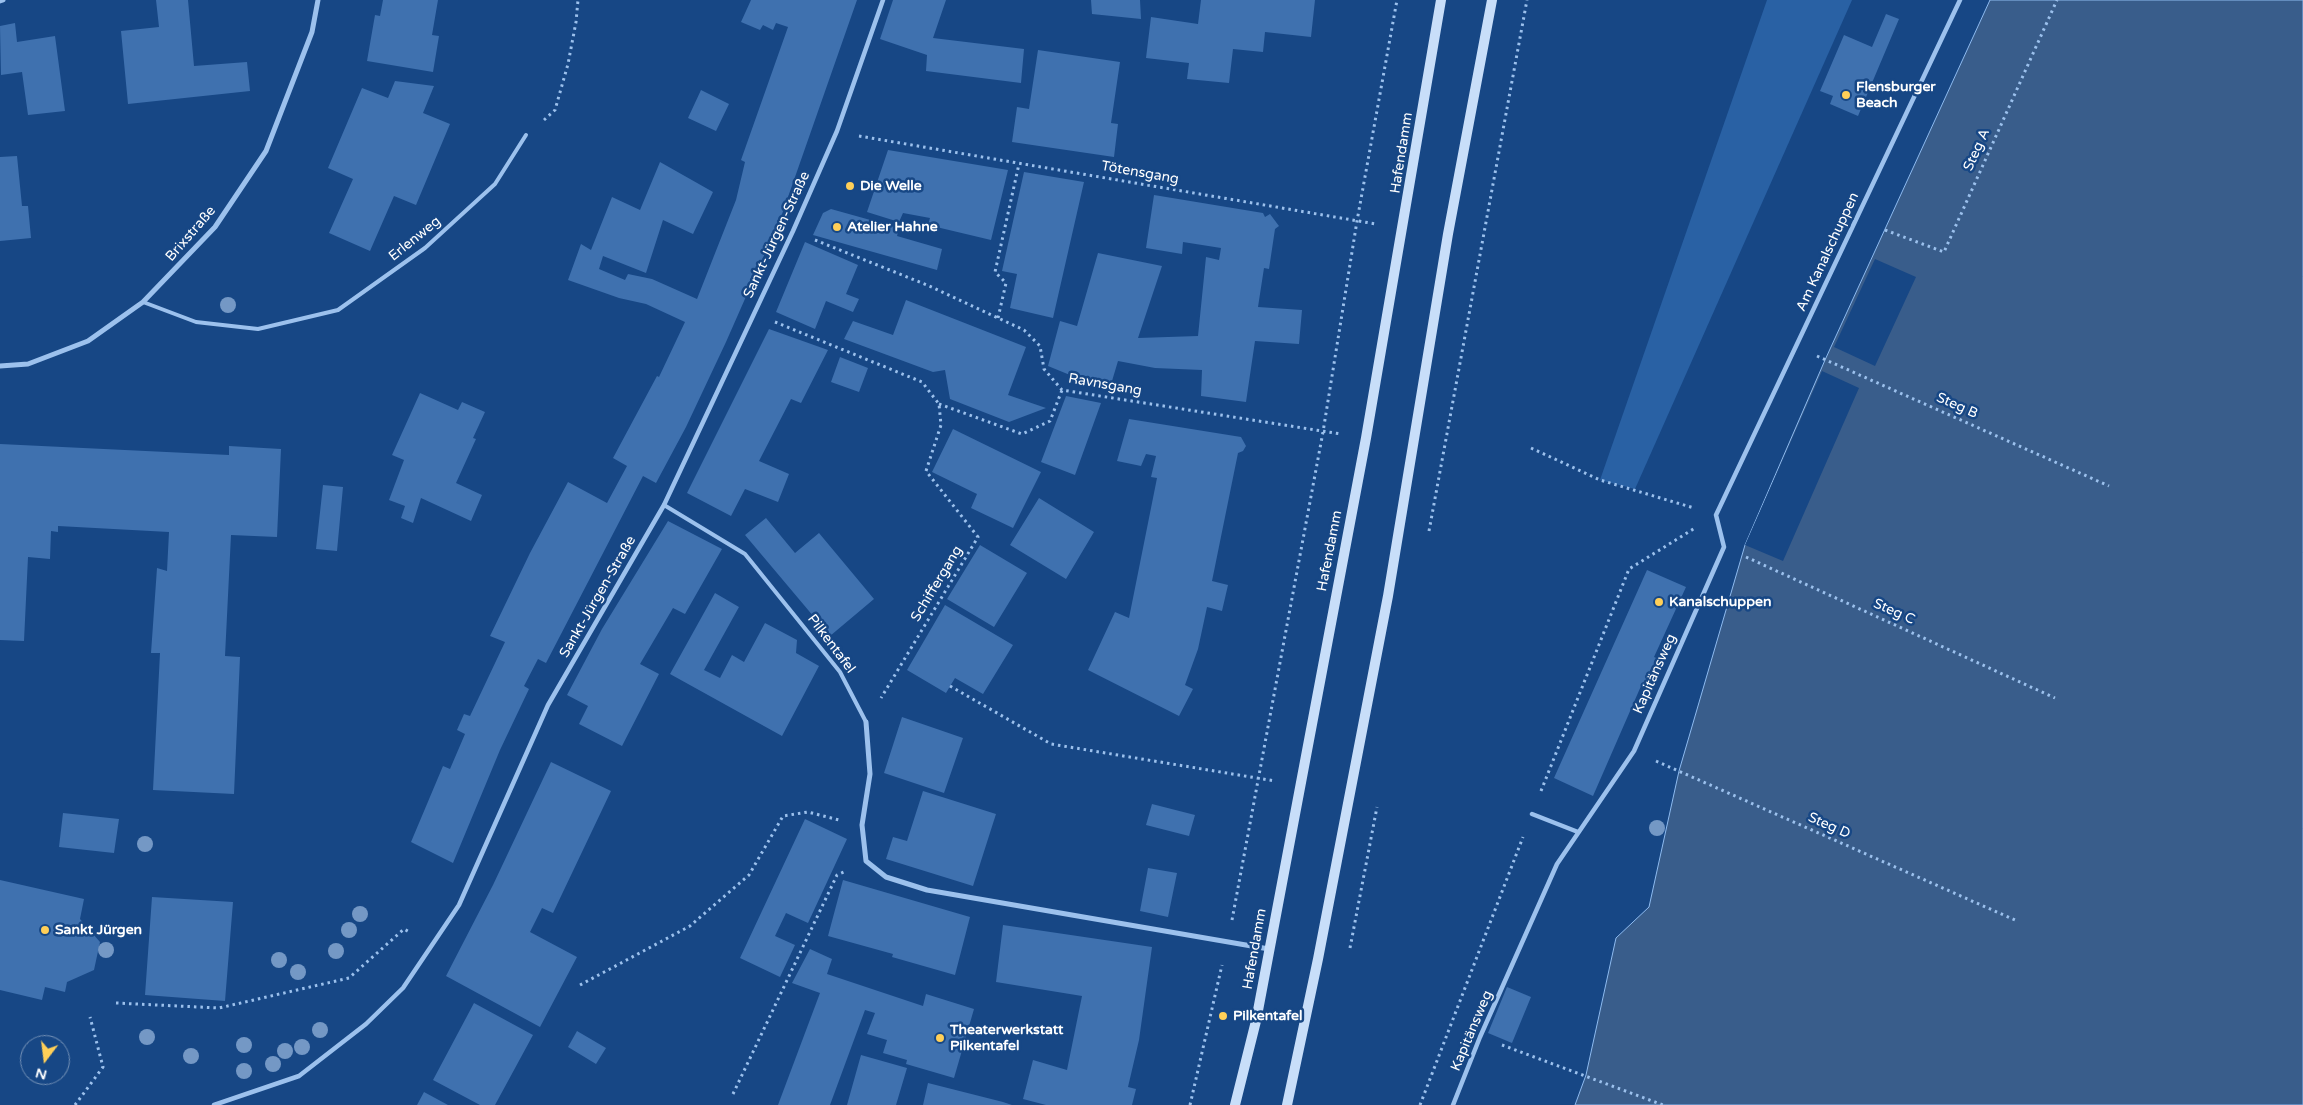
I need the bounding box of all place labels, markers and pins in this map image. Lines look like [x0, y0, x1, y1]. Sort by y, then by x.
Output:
place label: Flensburger Beach [1856, 79, 1936, 111]
marker: Flensburger Beach [1840, 89, 1852, 101]
place label: Die Welle [860, 178, 922, 194]
marker: Die Welle [844, 180, 856, 192]
place label: Atelier Hahne [847, 219, 938, 235]
marker: Atelier Hahne [831, 221, 843, 233]
place label: Kanalschuppen [1669, 594, 1771, 610]
marker: Kanalschuppen [1653, 596, 1665, 608]
place label: Sankt Jürgen [55, 922, 142, 938]
marker: Sankt Jürgen [39, 924, 51, 936]
place label: Pilkentafel [1233, 1008, 1302, 1024]
marker: Pilkentafel [1217, 1010, 1229, 1022]
place label: Theaterwerkstatt Pilkentafel [950, 1022, 1063, 1054]
marker: Theaterwerkstatt Pilkentafel [934, 1032, 946, 1044]

